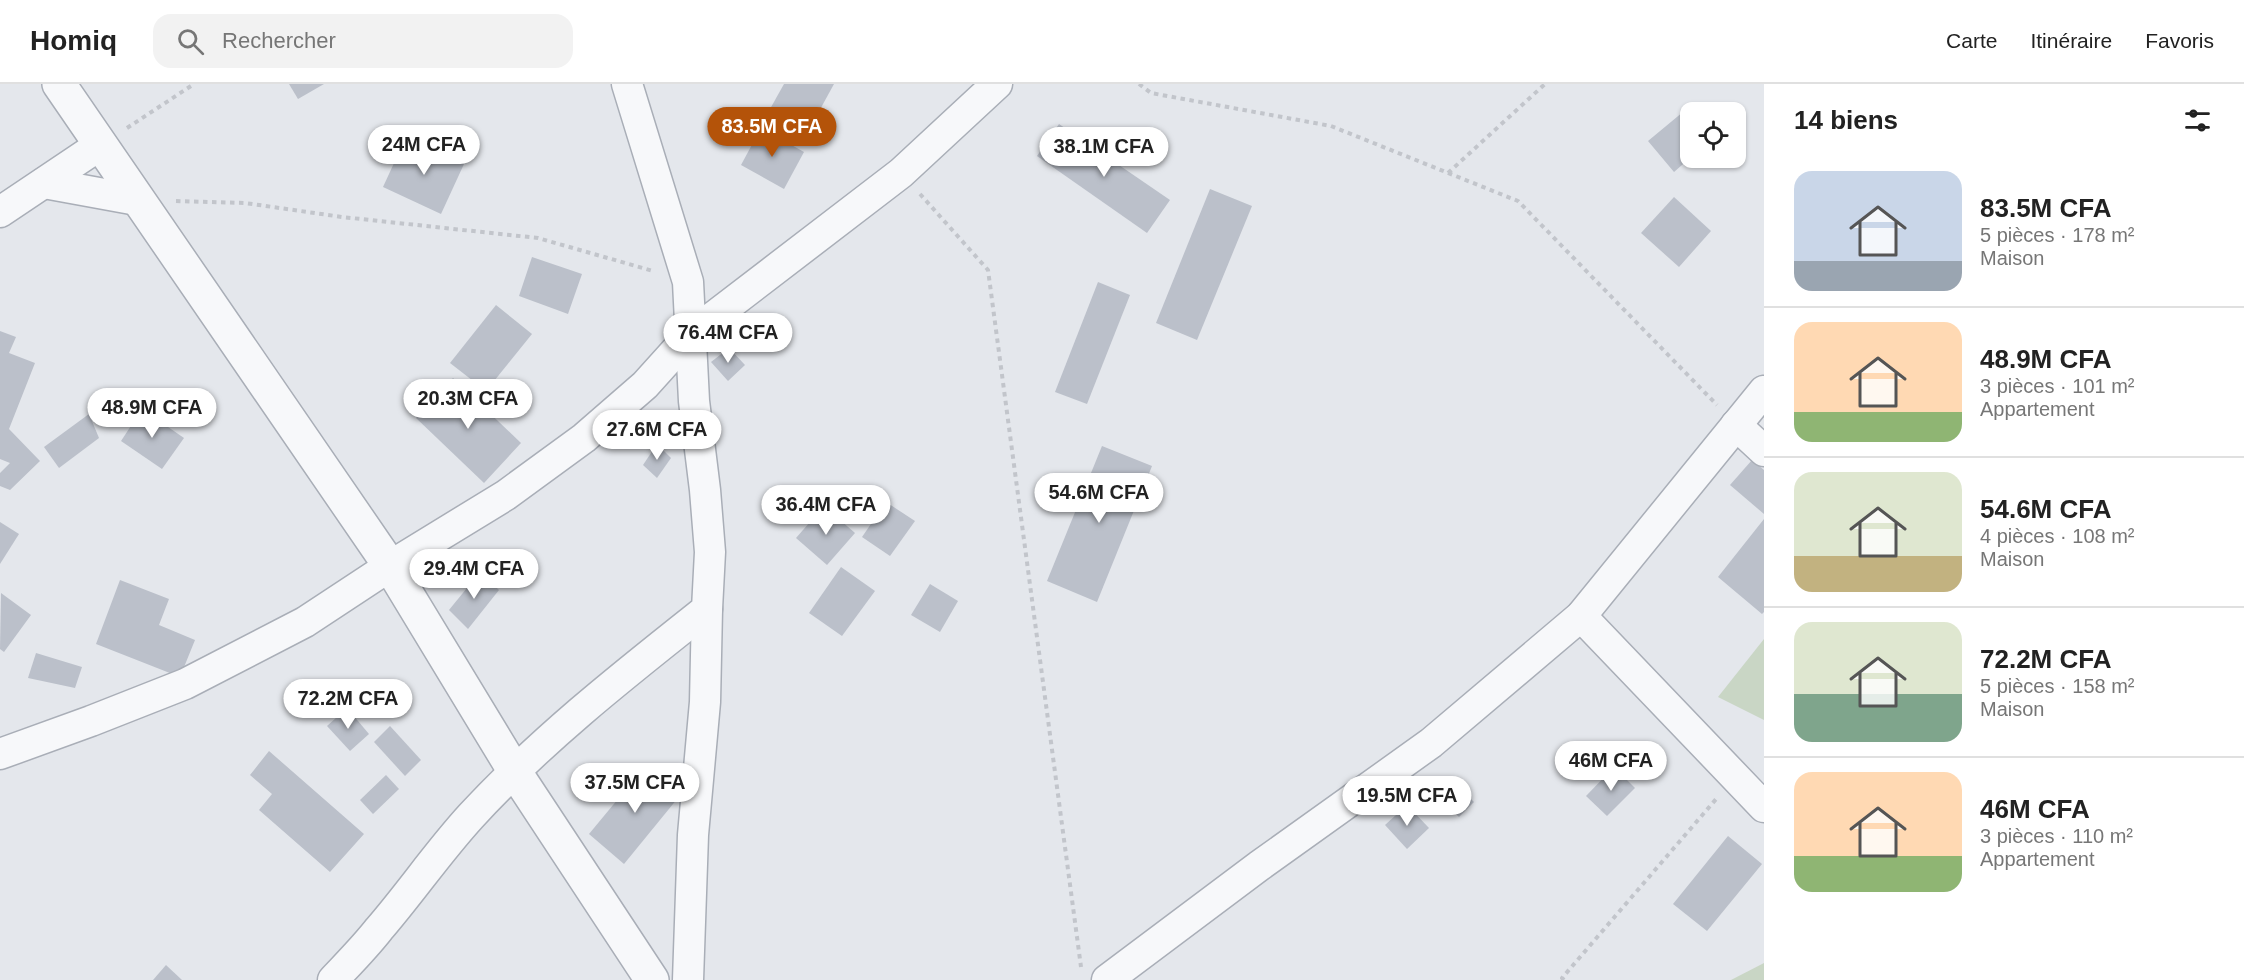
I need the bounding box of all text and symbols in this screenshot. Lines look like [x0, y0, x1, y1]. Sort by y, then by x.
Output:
search box [153, 14, 573, 68]
text: Homiq [30, 25, 117, 56]
icon: search [174, 25, 207, 58]
text: Rechercher [222, 28, 336, 53]
text: Carte [1946, 29, 1997, 52]
text: Itinéraire [2030, 29, 2112, 52]
text: Favoris [2145, 29, 2214, 52]
map controls [1680, 102, 1746, 168]
button: locate [1680, 102, 1746, 168]
icon: filters [2181, 104, 2214, 137]
text: 14 biens [1794, 105, 1898, 135]
pin: 83.5M CFA [703, 107, 841, 158]
text: 83.5M CFA [721, 115, 823, 137]
pin: 24M CFA [369, 125, 479, 176]
pin: 38.1M CFA [1035, 127, 1173, 178]
text: 24M CFA [382, 133, 466, 155]
text: 38.1M CFA [1053, 135, 1155, 157]
text: 83.5M CFA [1980, 193, 2112, 223]
icon: home [1842, 195, 1914, 267]
text: 5 pièces · 178 m² [1980, 224, 2135, 246]
text: Maison [1980, 247, 2044, 269]
pin: 76.4M CFA [659, 313, 797, 364]
text: 76.4M CFA [677, 321, 779, 343]
text: 48.9M CFA [1980, 344, 2112, 374]
icon: home [1842, 346, 1914, 418]
text: 3 pièces · 101 m² [1980, 375, 2135, 397]
pin: 20.3M CFA [399, 379, 537, 430]
text: 20.3M CFA [417, 387, 519, 409]
pin: 48.9M CFA [83, 388, 221, 439]
text: 48.9M CFA [101, 396, 203, 418]
text: Appartement [1980, 398, 2095, 420]
pin: 27.6M CFA [588, 410, 726, 461]
text: 27.6M CFA [606, 418, 708, 440]
pin: 54.6M CFA [1030, 473, 1168, 524]
text: 54.6M CFA [1048, 481, 1150, 503]
pin: 36.4M CFA [757, 485, 895, 536]
text: 36.4M CFA [775, 493, 877, 515]
text: 54.6M CFA [1980, 494, 2112, 524]
icon: home [1842, 496, 1914, 568]
text: 4 pièces · 108 m² [1980, 525, 2135, 547]
text: Maison [1980, 548, 2044, 570]
pin: 29.4M CFA [405, 549, 543, 600]
text: 29.4M CFA [423, 557, 525, 579]
text: 72.2M CFA [1980, 644, 2112, 674]
icon: home [1842, 646, 1914, 718]
text: 5 pièces · 158 m² [1980, 675, 2135, 697]
pin: 72.2M CFA [279, 679, 417, 730]
text: 72.2M CFA [297, 687, 399, 709]
text: Maison [1980, 698, 2044, 720]
pin: 46M CFA [1556, 741, 1666, 792]
text: 46M CFA [1569, 749, 1653, 771]
pin: 37.5M CFA [566, 763, 704, 814]
text: 37.5M CFA [584, 771, 686, 793]
pin: 19.5M CFA [1338, 776, 1476, 827]
text: 19.5M CFA [1356, 784, 1458, 806]
text: 46M CFA [1980, 794, 2090, 824]
icon: home [1842, 796, 1914, 868]
text: 3 pièces · 110 m² [1980, 825, 2133, 847]
text: Appartement [1980, 848, 2095, 870]

